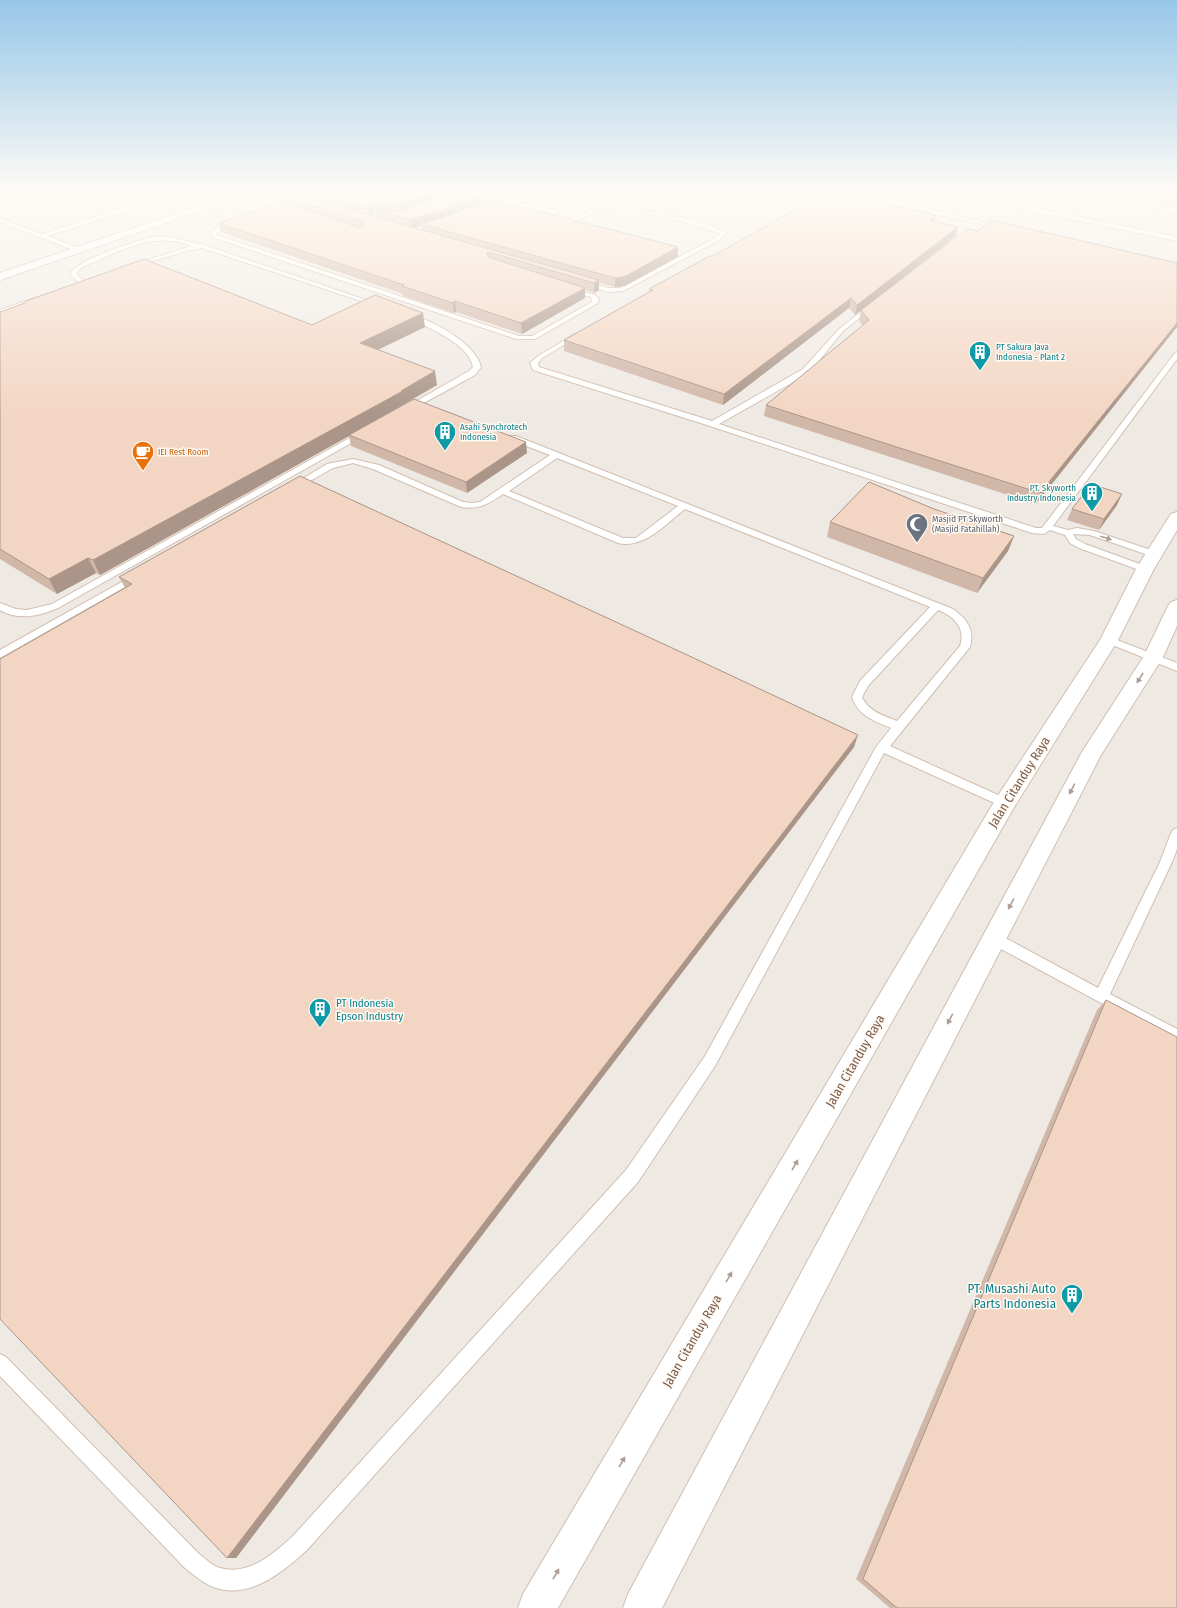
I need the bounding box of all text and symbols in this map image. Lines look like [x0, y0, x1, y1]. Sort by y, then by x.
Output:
building icon: PT Sakura Java Indonesia - Plant 2 [967, 339, 993, 372]
place label: PT Sakura Java Indonesia - Plant 2 [996, 342, 1065, 362]
building icon: Asahi Synchrotech Indonesia [432, 419, 458, 452]
place label: Asahi Synchrotech Indonesia [460, 422, 528, 442]
cafe icon: IEI Rest Room [130, 439, 156, 472]
place label: IEI Rest Room [158, 447, 208, 457]
building icon: PT. Skyworth Industry Indonesia [1079, 480, 1105, 513]
place label: PT. Skyworth Industry Indonesia [1007, 483, 1077, 503]
mosque icon: Masjid PT Skyworth (Masjid Fatahillah) [904, 511, 930, 544]
place label: Masjid PT Skyworth (Masjid Fatahillah) [932, 514, 1003, 534]
one-way arrow [1100, 535, 1112, 541]
one-way arrow [1136, 672, 1143, 684]
street label: Jalan Citanduy Raya [985, 734, 1053, 830]
one-way arrow [1069, 783, 1076, 795]
one-way arrow [1008, 898, 1014, 910]
building icon: PT Indonesia Epson Industry [307, 996, 333, 1029]
place label: PT Indonesia Epson Industry [336, 997, 403, 1023]
street label: Jalan Citanduy Raya [822, 1012, 888, 1110]
one-way arrow [947, 1013, 954, 1025]
one-way arrow [791, 1159, 798, 1171]
one-way arrow [726, 1271, 733, 1283]
place label: PT. Musashi Auto Parts Indonesia [967, 1281, 1056, 1311]
building icon: PT. Musashi Auto Parts Indonesia [1059, 1282, 1085, 1315]
street label: Jalan Citanduy Raya [659, 1292, 725, 1390]
one-way arrow [618, 1456, 625, 1468]
one-way arrow [553, 1568, 560, 1580]

